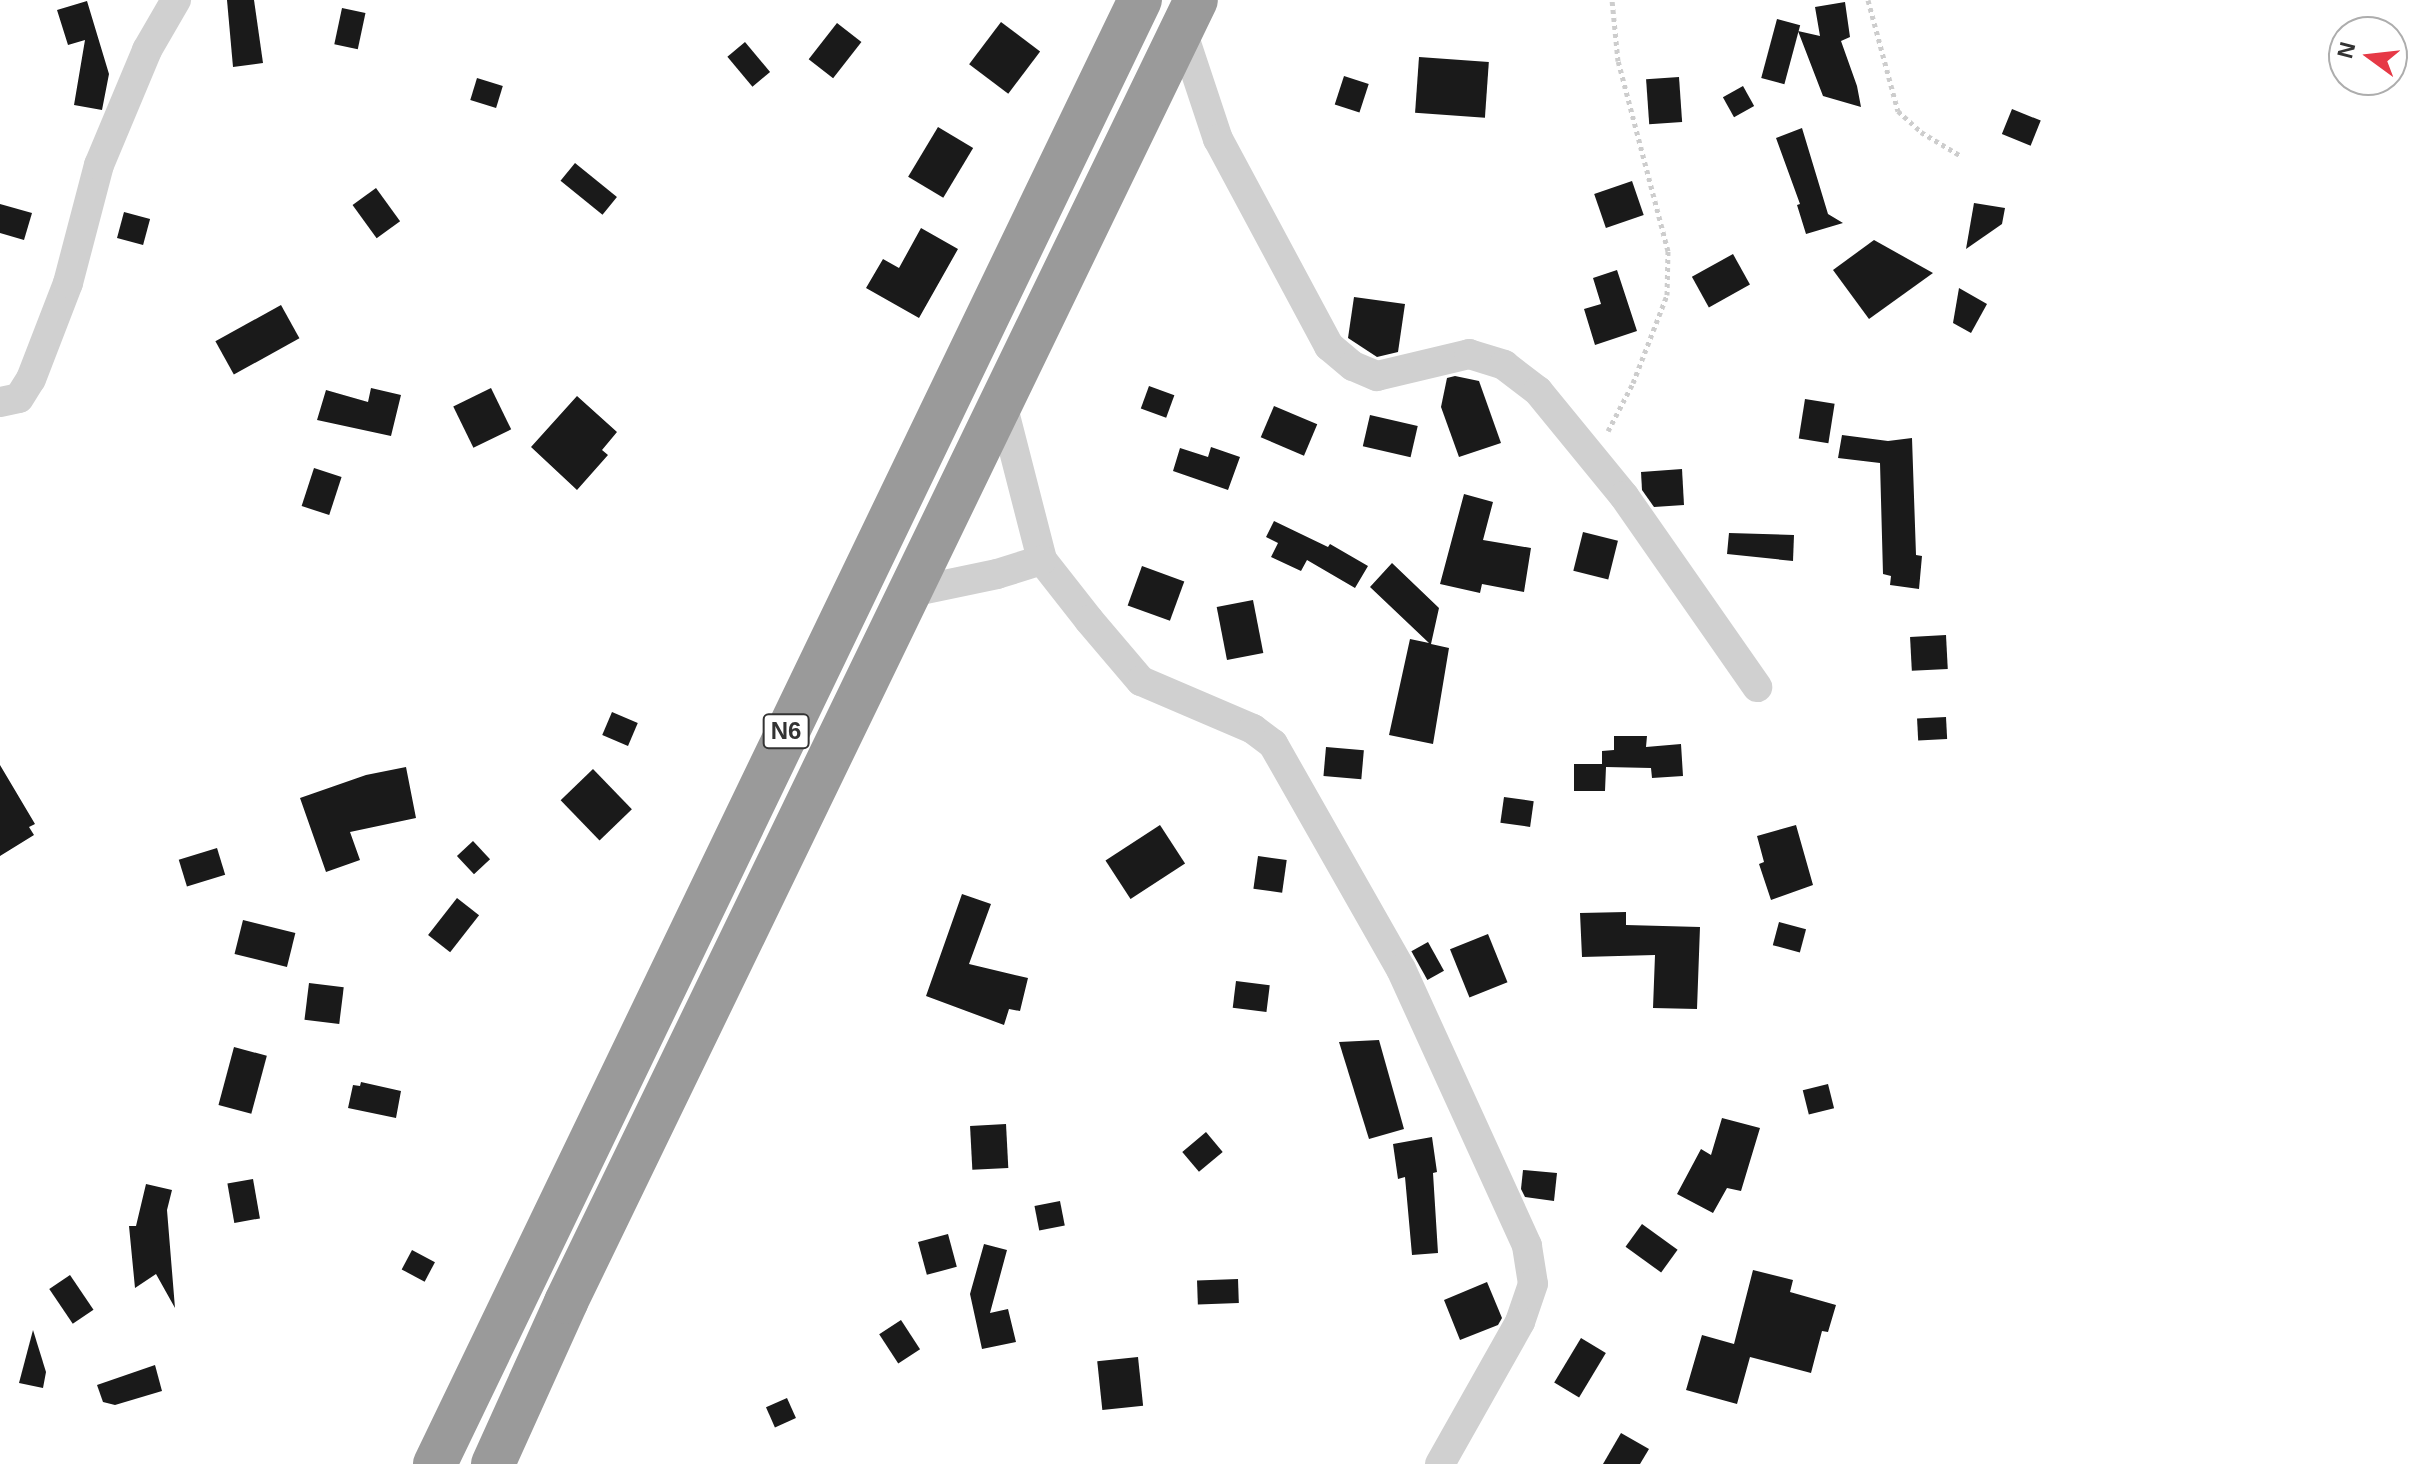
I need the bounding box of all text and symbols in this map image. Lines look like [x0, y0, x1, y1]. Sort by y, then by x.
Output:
north arrow [2328, 16, 2408, 96]
text: N [2332, 39, 2360, 61]
road number: N6 [762, 711, 810, 751]

